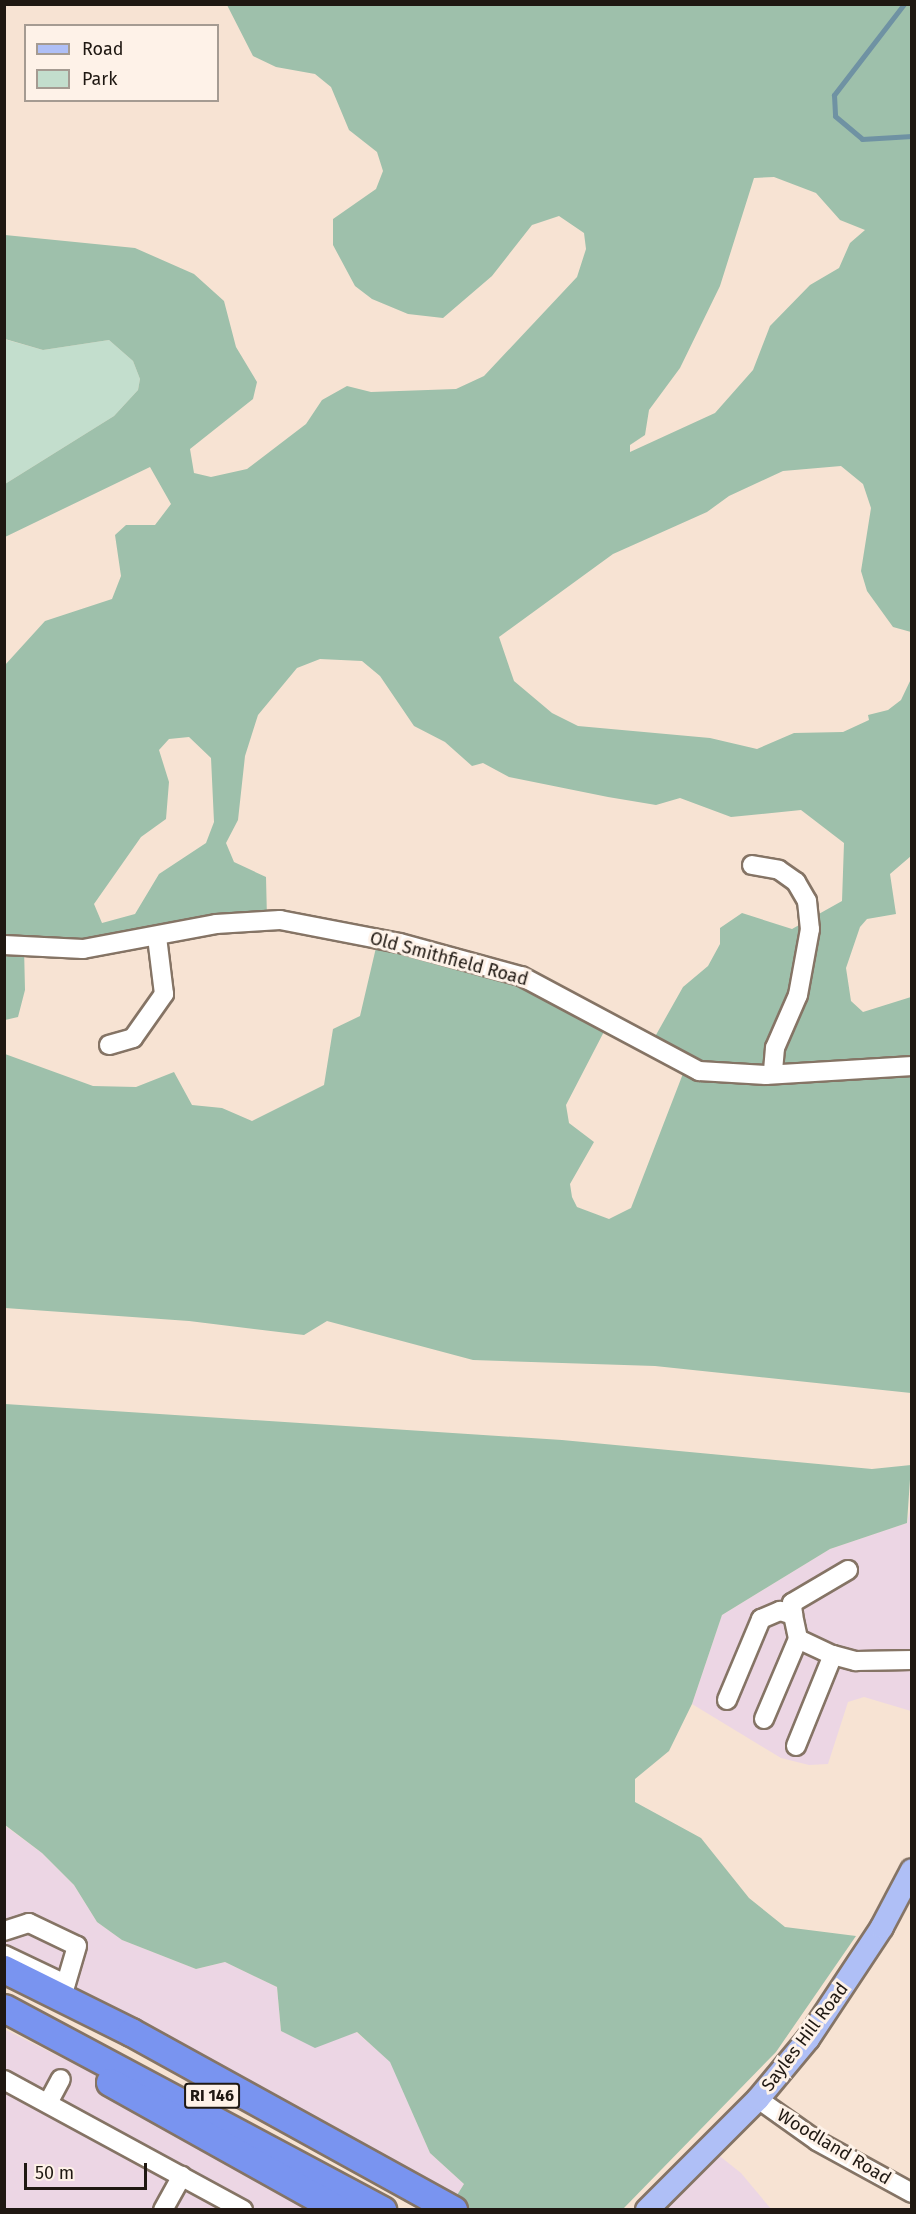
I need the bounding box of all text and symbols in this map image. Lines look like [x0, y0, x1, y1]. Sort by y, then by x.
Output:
legend [24, 24, 219, 102]
text: Road [82, 38, 124, 60]
text: Park [82, 68, 117, 90]
street label: Old Smithfield Road [368, 927, 530, 991]
street label: Sayles Hill Road [757, 1978, 853, 2096]
road number: RI 146 [184, 2083, 240, 2109]
street label: Woodland Road [773, 2105, 895, 2189]
scale bar [27, 2151, 150, 2189]
text: 50 m [35, 2162, 74, 2184]

